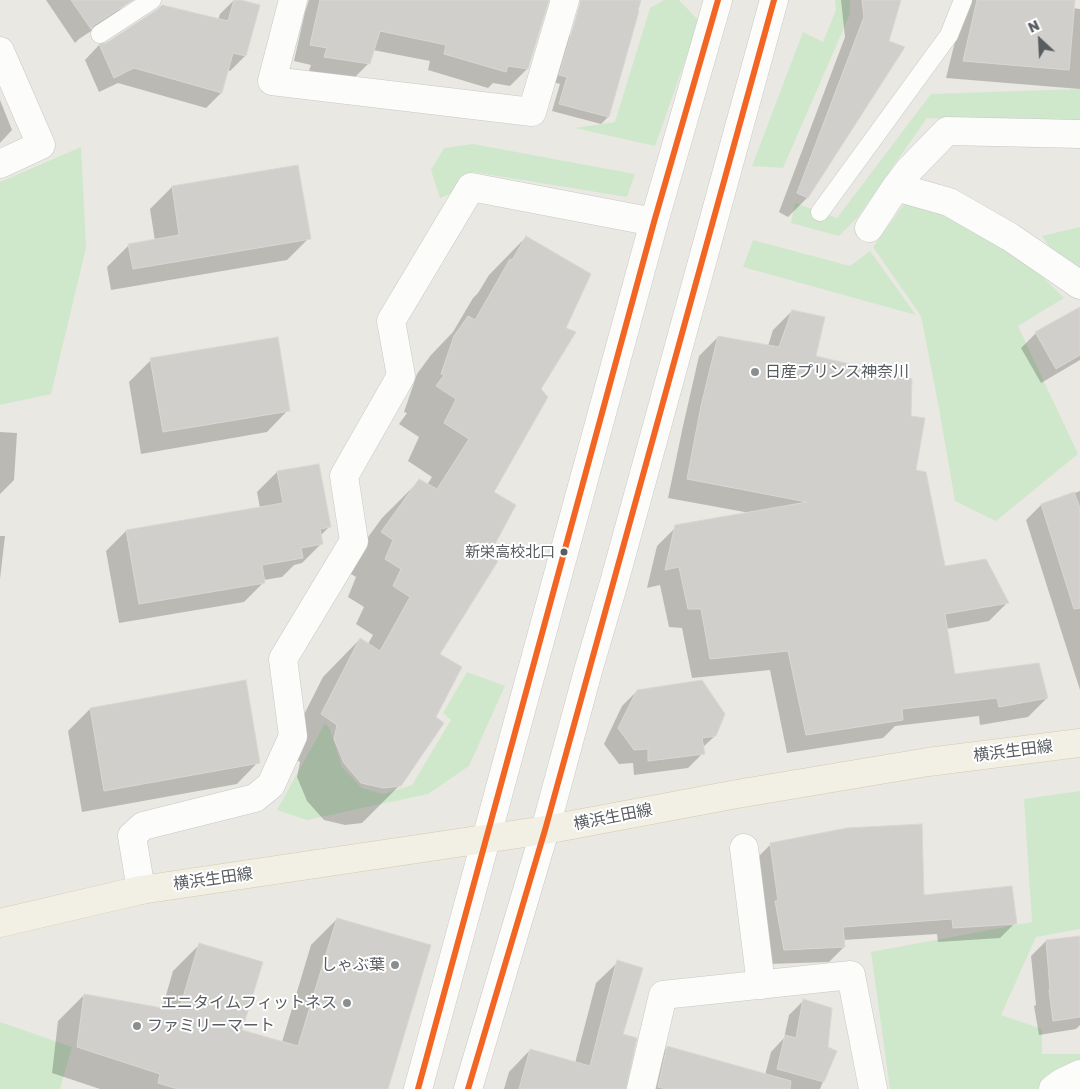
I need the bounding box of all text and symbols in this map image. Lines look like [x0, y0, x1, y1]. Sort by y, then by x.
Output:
north arrow [1015, 15, 1065, 65]
text: N [1025, 16, 1042, 36]
place label: 日産プリンス神奈川 [765, 362, 909, 382]
marker: 日産プリンス神奈川 [749, 366, 761, 378]
place label: 新栄高校北口 [465, 543, 555, 561]
marker: 新栄高校北口 [559, 547, 569, 557]
street label: 横浜生田線 [972, 737, 1054, 765]
street label: 横浜生田線 [572, 800, 654, 834]
street label: 横浜生田線 [172, 864, 254, 894]
place label: しゃぶ葉 [321, 955, 385, 975]
marker: しゃぶ葉 [389, 959, 401, 971]
place label: エニタイムフィットネス [161, 993, 337, 1013]
marker: エニタイムフィットネス [341, 997, 353, 1009]
place label: ファミリーマート [147, 1016, 275, 1036]
marker: ファミリーマート [131, 1020, 143, 1032]

